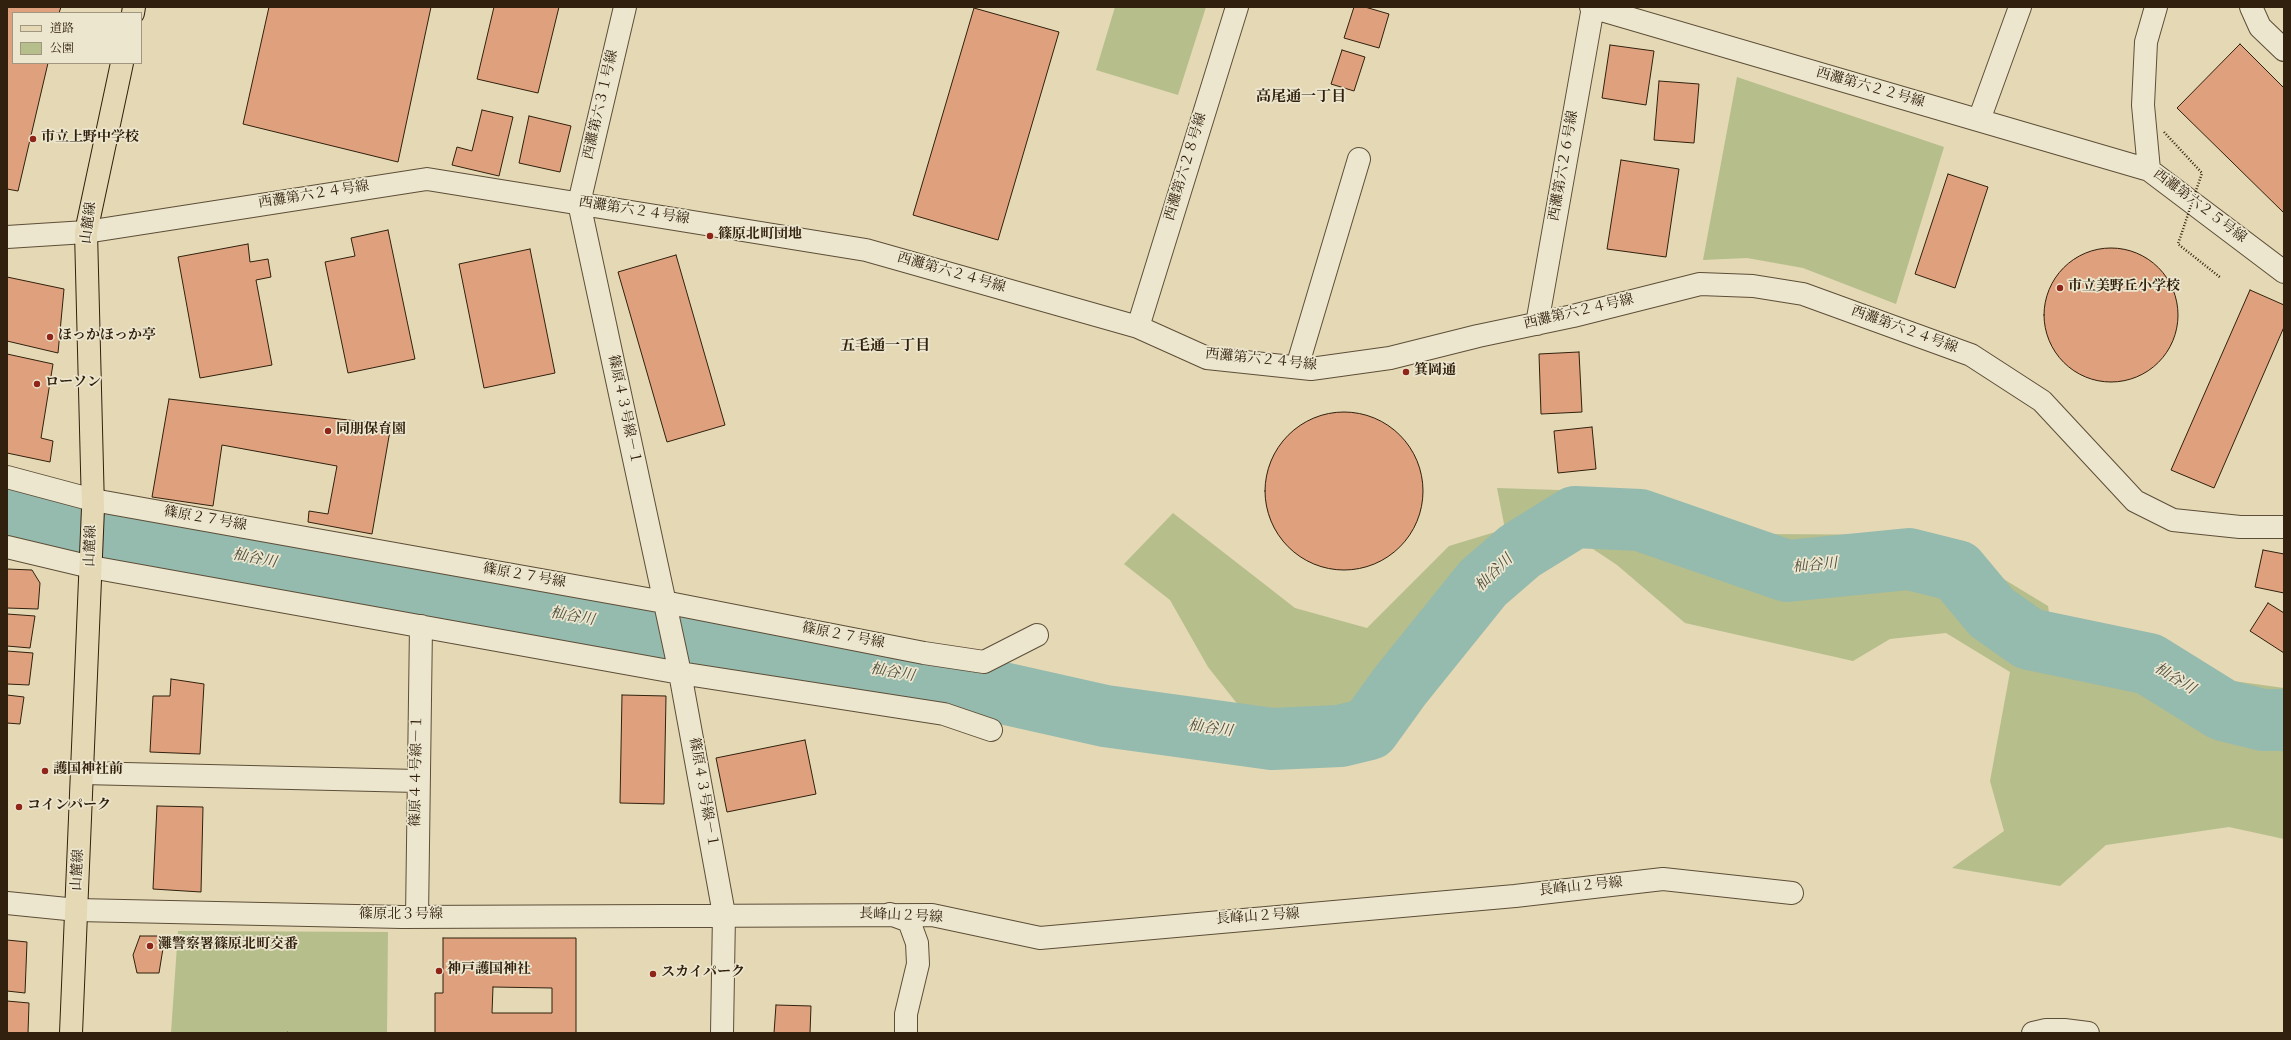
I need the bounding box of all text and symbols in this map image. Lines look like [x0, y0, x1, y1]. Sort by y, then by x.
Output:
legend [12, 12, 142, 64]
text: 道路 [50, 20, 74, 38]
text: 公園 [50, 40, 74, 58]
street label: 西灘第六３１号線 [581, 49, 623, 161]
street label: 西灘第六２２号線 [1814, 65, 1926, 113]
district label: 高尾通一丁目 [1256, 89, 1346, 107]
street label: 西灘第六２６号線 [1547, 109, 1583, 223]
street label: 西灘第六２８号線 [1163, 111, 1211, 223]
place label: 市立上野中学校 [41, 131, 139, 147]
marker: 市立上野中学校 [28, 134, 38, 144]
street label: 西灘第六２５号線 [2149, 167, 2249, 247]
street label: 西灘第六２４号線 [257, 179, 371, 213]
street label: 西灘第六２４号線 [577, 195, 691, 229]
street label: 山麓線 [79, 201, 101, 245]
place label: 篠原北町団地 [718, 228, 802, 244]
marker: 篠原北町団地 [705, 231, 715, 241]
street label: 西灘第六２４号線 [895, 250, 1007, 298]
place label: 市立美野丘小学校 [2068, 280, 2180, 296]
marker: 市立美野丘小学校 [2055, 283, 2065, 293]
street label: 西灘第六２４号線 [1523, 292, 1635, 334]
street label: 西灘第六２４号線 [1849, 304, 1959, 358]
place label: ほっかほっか亭 [58, 329, 156, 345]
marker: ほっかほっか亭 [45, 332, 55, 342]
district label: 五毛通一丁目 [840, 338, 930, 356]
street label: 西灘第六２４号線 [1204, 347, 1318, 375]
street label: 篠原４３号線－１ [603, 353, 643, 467]
place label: 箕岡通 [1414, 364, 1456, 380]
marker: 箕岡通 [1401, 367, 1411, 377]
place label: ローソン [45, 376, 101, 392]
marker: ローソン [32, 379, 42, 389]
place label: 同朋保育園 [336, 423, 406, 439]
marker: 同朋保育園 [323, 426, 333, 436]
street label: 篠原２７号線 [162, 504, 248, 536]
street label: 山麓線 [83, 525, 101, 567]
water label: 杣谷川 [230, 547, 278, 573]
water label: 杣谷川 [1473, 552, 1517, 596]
water label: 杣谷川 [1792, 556, 1838, 578]
street label: 篠原２７号線 [481, 561, 567, 593]
water label: 杣谷川 [548, 605, 596, 631]
street label: 篠原２７号線 [800, 621, 886, 653]
water label: 杣谷川 [2150, 660, 2198, 700]
water label: 杣谷川 [868, 661, 916, 687]
street label: 篠原４４号線－１ [409, 715, 427, 827]
water label: 杣谷川 [1186, 718, 1234, 742]
street label: 篠原４３号線－１ [684, 736, 720, 850]
place label: 護国神社前 [53, 763, 123, 779]
marker: 護国神社前 [40, 766, 50, 776]
place label: コインパーク [27, 799, 111, 815]
marker: コインパーク [14, 802, 24, 812]
street label: 山麓線 [70, 849, 88, 891]
street label: 長峰山２号線 [1538, 875, 1624, 901]
street label: 長峰山２号線 [859, 906, 943, 928]
street label: 長峰山２号線 [1216, 907, 1300, 929]
street label: 篠原北３号線 [359, 908, 443, 924]
place label: 灘警察署篠原北町交番 [158, 938, 298, 954]
marker: 灘警察署篠原北町交番 [145, 941, 155, 951]
place label: 神戸護国神社 [447, 963, 531, 979]
marker: 神戸護国神社 [434, 966, 444, 976]
place label: スカイパーク [661, 966, 745, 982]
marker: スカイパーク [648, 969, 658, 979]

